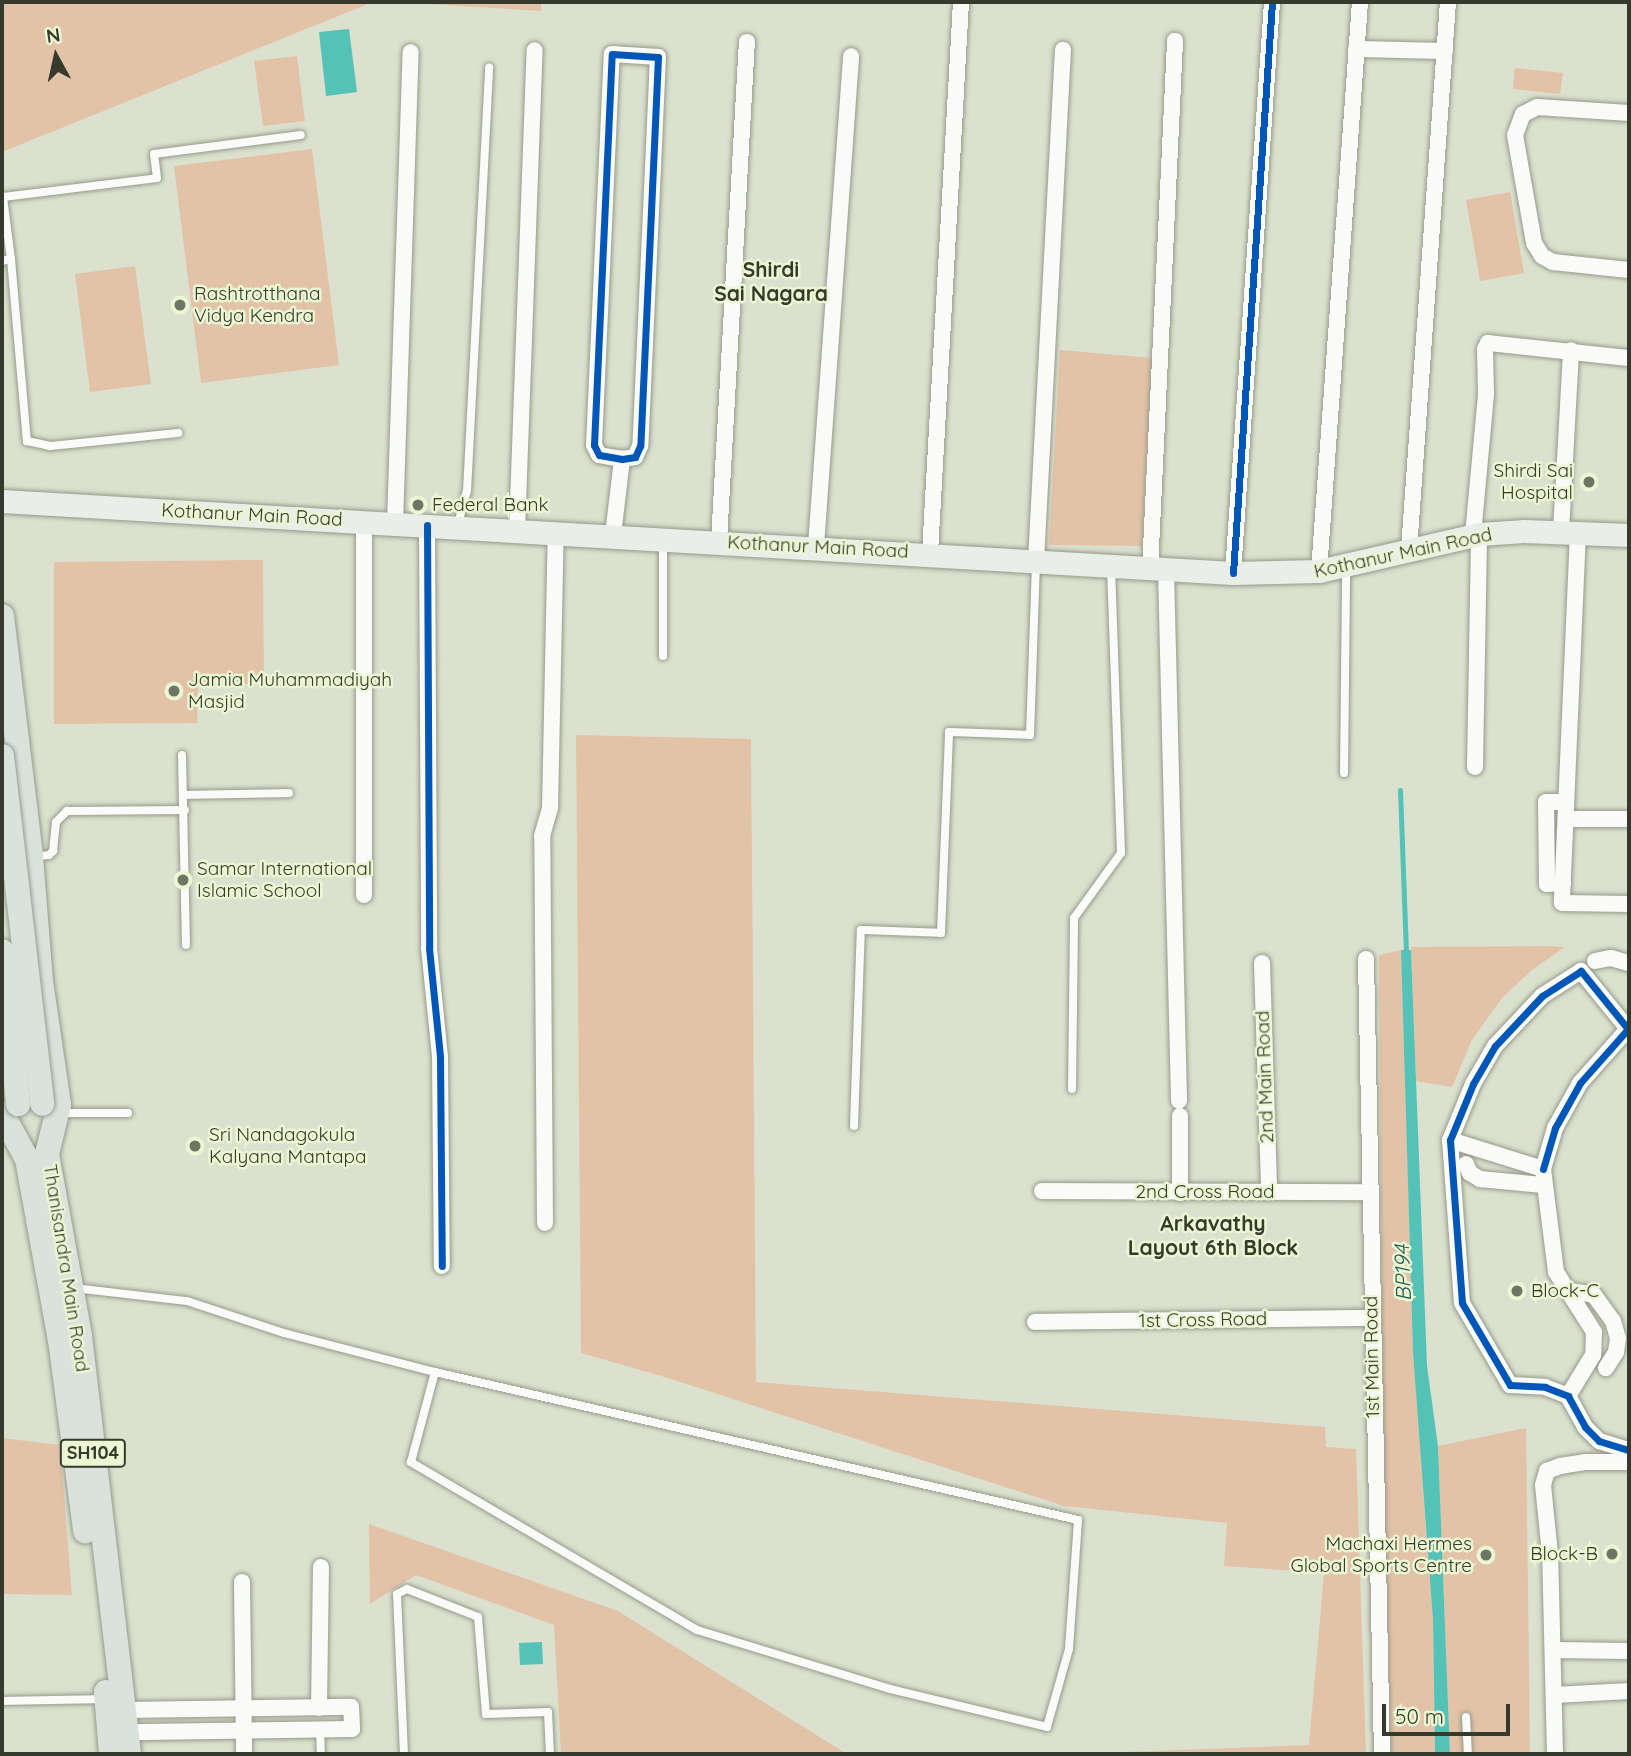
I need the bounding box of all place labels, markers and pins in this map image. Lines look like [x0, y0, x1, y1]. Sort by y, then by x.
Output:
place label: Rashtrotthana Vidya Kendra [194, 283, 321, 327]
marker: Rashtrotthana Vidya Kendra [172, 297, 188, 313]
place label: Shirdi Sai Hospital [1494, 460, 1573, 504]
marker: Shirdi Sai Hospital [1579, 472, 1599, 492]
place label: Federal Bank [432, 494, 549, 516]
marker: Federal Bank [410, 497, 426, 513]
place label: Jamia Muhammadiyah Masjid [188, 669, 392, 713]
marker: Jamia Muhammadiyah Masjid [166, 683, 182, 699]
place label: Samar International Islamic School [197, 858, 372, 902]
marker: Samar International Islamic School [175, 872, 191, 888]
place label: Sri Nandagokula Kalyana Mantapa [209, 1124, 367, 1168]
marker: Sri Nandagokula Kalyana Mantapa [187, 1138, 203, 1154]
place label: Block-C [1531, 1280, 1599, 1302]
marker: Block-C [1509, 1283, 1525, 1299]
place label: Machaxi Hermes Global Sports Centre [1290, 1533, 1472, 1577]
place label: Block-B [1530, 1543, 1598, 1565]
marker: Block-B [1604, 1546, 1620, 1562]
marker: Machaxi Hermes Global Sports Centre [1478, 1547, 1494, 1563]

